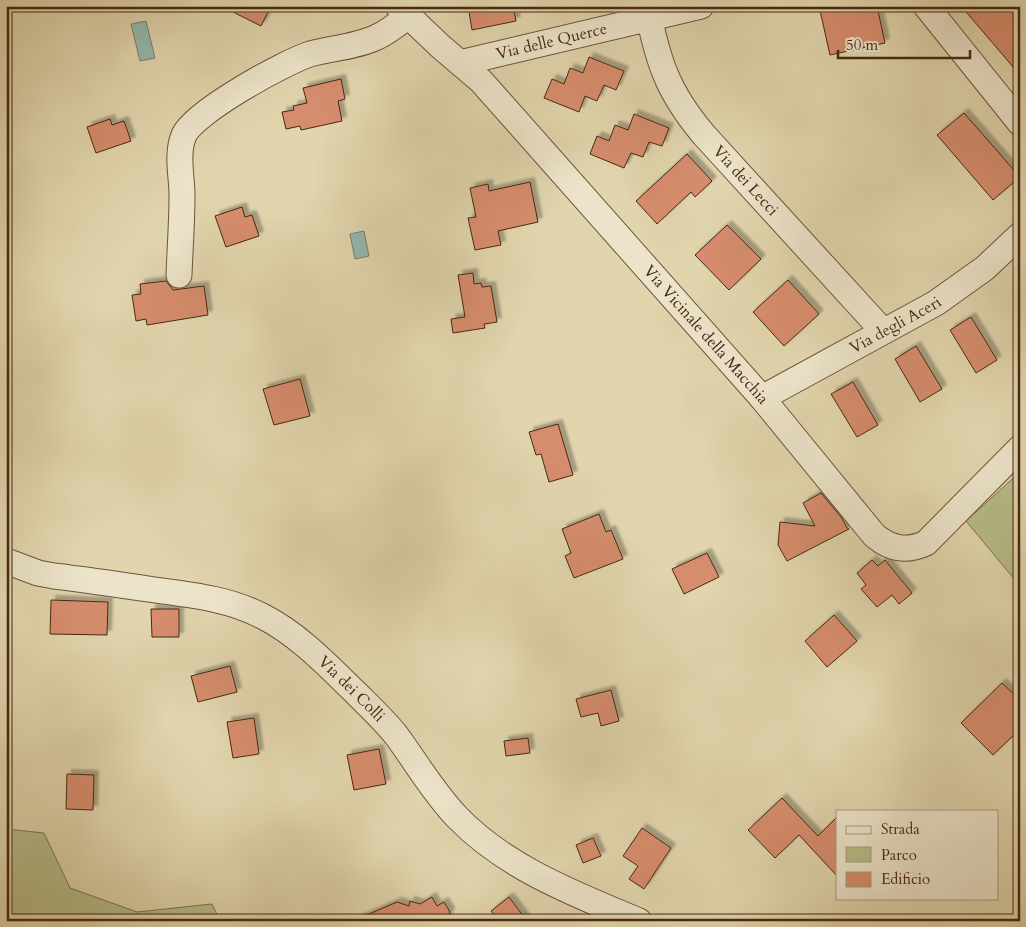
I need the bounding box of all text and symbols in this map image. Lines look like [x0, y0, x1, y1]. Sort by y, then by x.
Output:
street label: Via delle Querce [494, 18, 609, 65]
scale bar [838, 28, 971, 60]
text: 50 m [846, 35, 878, 55]
street label: Via dei Lecci [708, 141, 784, 221]
street label: Via Vicinale della Macchia [638, 260, 774, 409]
street label: Via degli Aceri [846, 291, 946, 359]
street label: Via dei Colli [313, 651, 390, 727]
legend [836, 810, 998, 900]
text: Strada [881, 819, 920, 839]
text: Parco [881, 845, 917, 865]
text: Edificio [881, 869, 930, 889]

